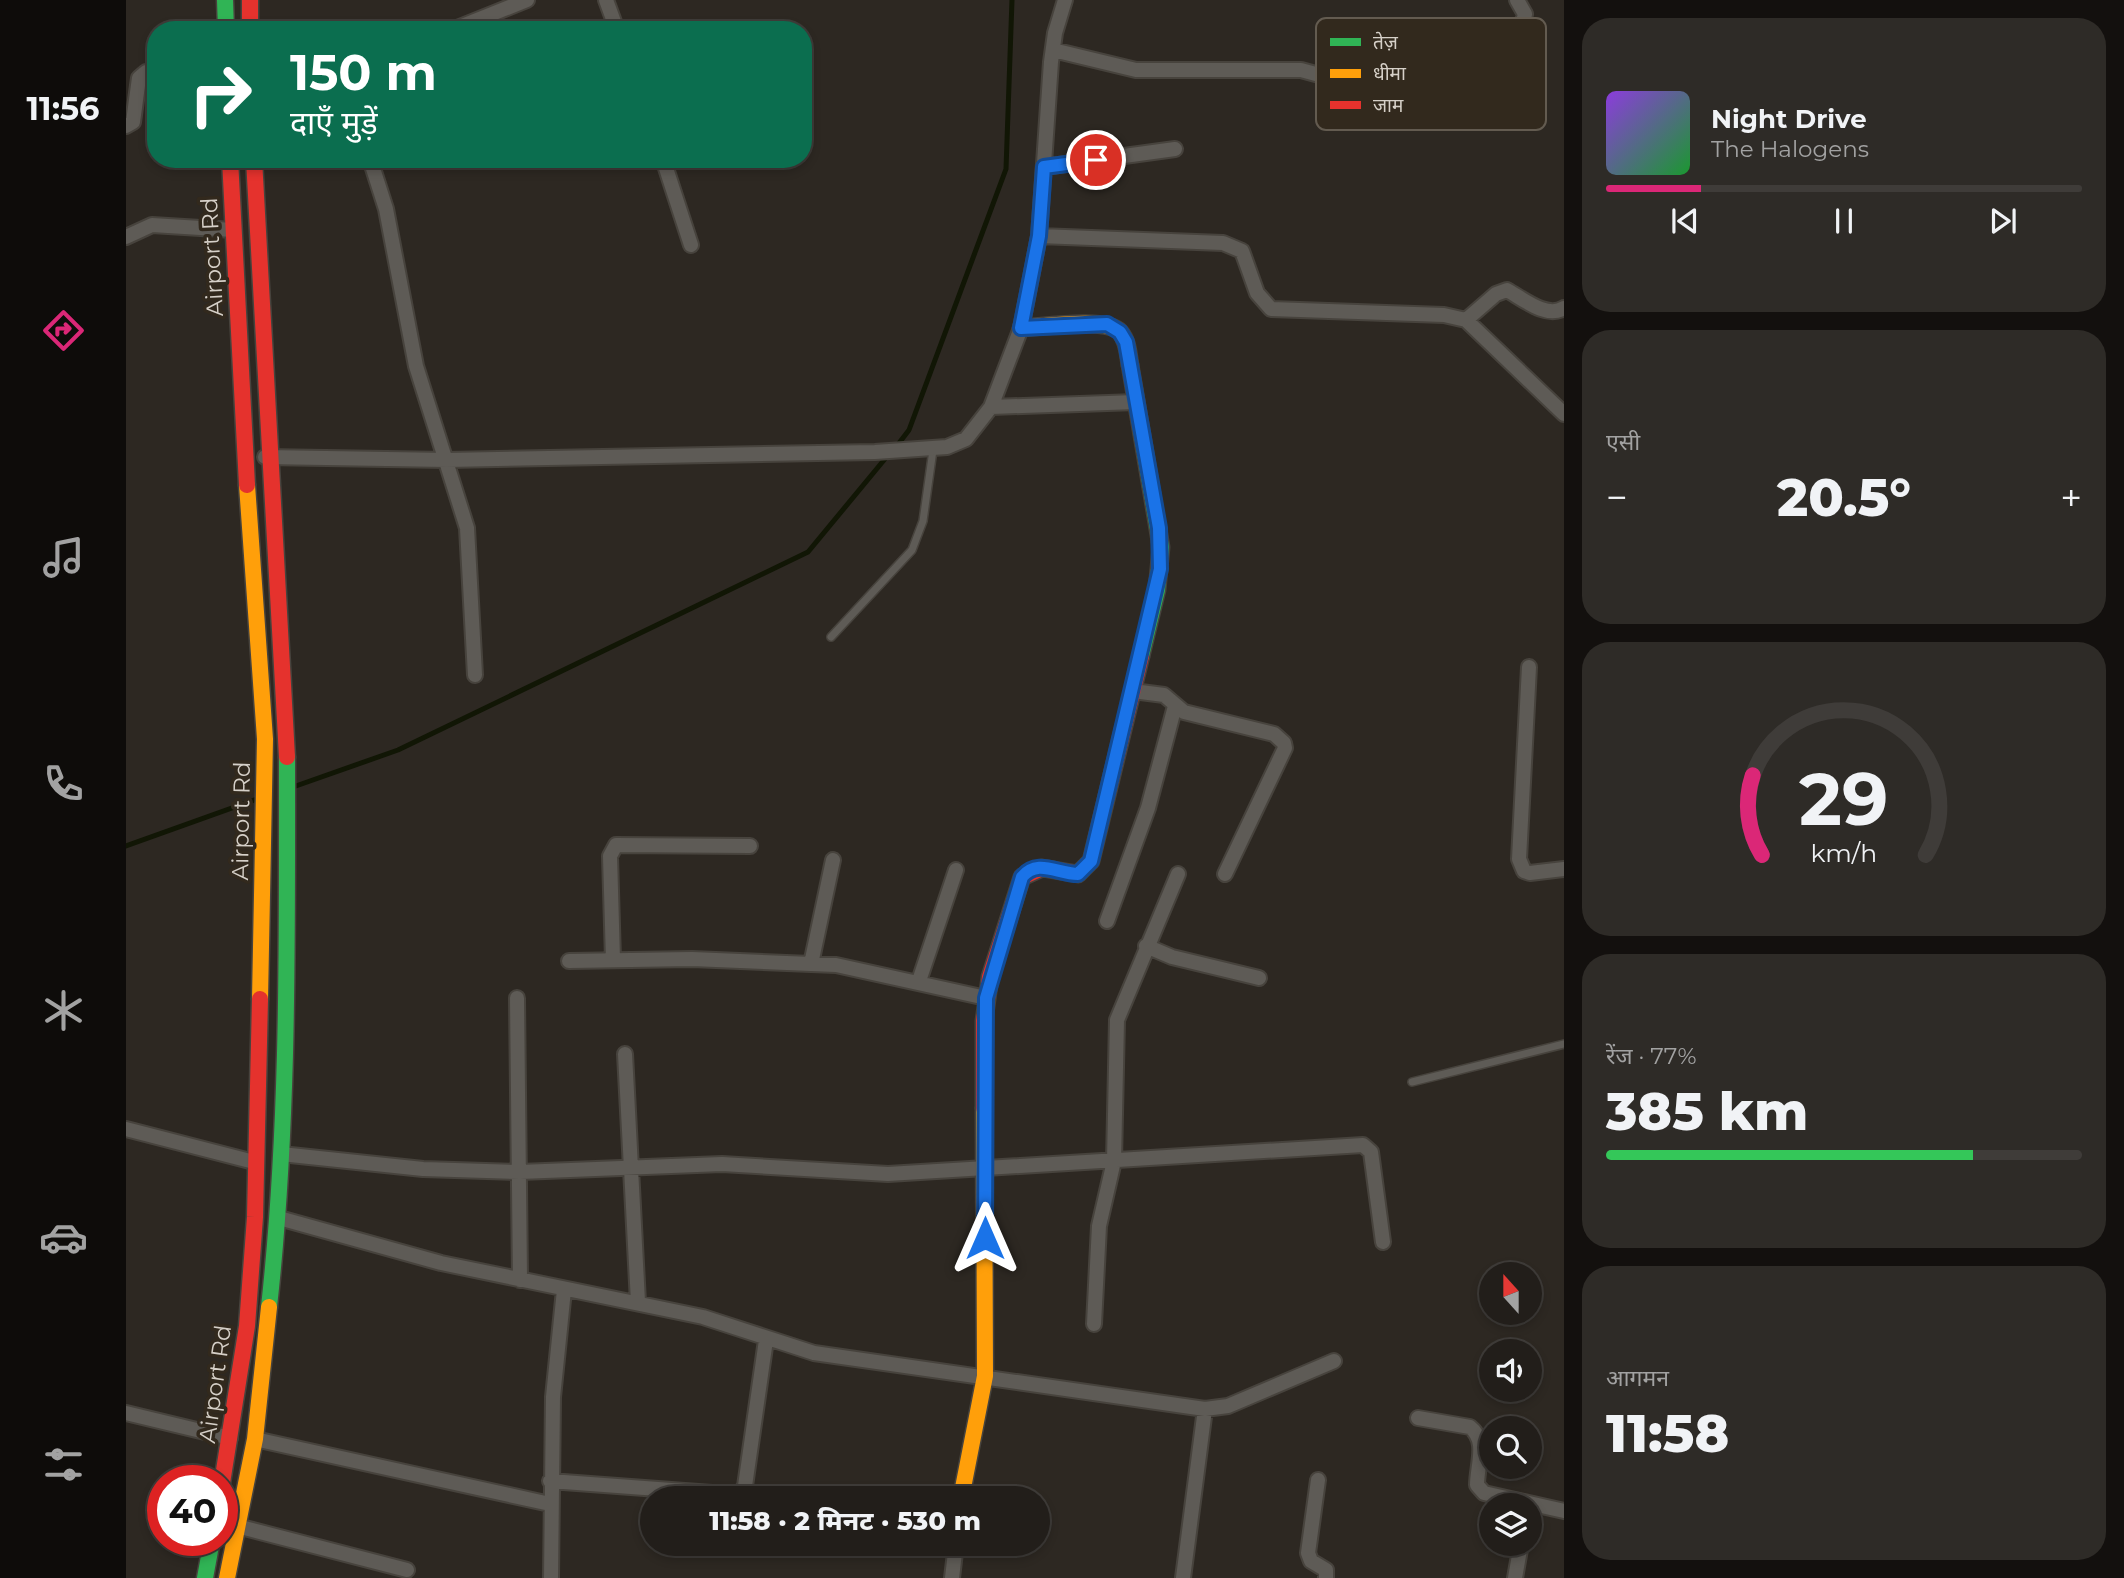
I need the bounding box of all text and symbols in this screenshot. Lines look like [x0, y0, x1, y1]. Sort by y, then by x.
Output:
legend [1316, 18, 1546, 130]
text: तेज़ [1373, 31, 1399, 54]
text: 150 m [290, 43, 437, 102]
icon: right [175, 49, 266, 140]
text: धीमा [1373, 62, 1407, 85]
text: 11:56 [27, 89, 99, 128]
text: जाम [1373, 94, 1404, 117]
text: दाएँ मुड़ें [290, 103, 378, 142]
text: Night Drive [1711, 103, 1867, 135]
pin [1066, 130, 1126, 190]
text: The Halogens [1711, 135, 1869, 163]
icon: arrive [1077, 141, 1115, 179]
street label: Airport Rd [195, 197, 229, 317]
icon: previous [1666, 202, 1704, 240]
icon: pause [1825, 202, 1863, 240]
icon: next [1984, 202, 2022, 240]
icon: directions [39, 306, 88, 355]
text: एसी [1606, 428, 1640, 456]
text: 20.5° [1777, 466, 1911, 529]
text: − [1606, 474, 1628, 521]
text: + [2060, 474, 2082, 521]
icon: music [39, 533, 88, 582]
text: 29 [1799, 755, 1889, 843]
icon: phone [39, 759, 88, 808]
street label: Airport Rd [226, 761, 256, 881]
text: km/h [1811, 838, 1877, 868]
icon: climate [39, 986, 88, 1035]
text: रेंज · 77% [1606, 1042, 1696, 1070]
text: 385 km [1606, 1080, 1808, 1143]
position arrow [948, 1201, 1022, 1275]
icon: car [39, 1213, 88, 1262]
north arrow [1479, 1262, 1542, 1325]
map controls [1479, 1262, 1542, 1556]
street label: Airport Rd [193, 1323, 237, 1445]
button: sound [1479, 1339, 1542, 1402]
text: आगमन [1606, 1364, 1669, 1392]
text: 11:58 [1606, 1402, 1729, 1465]
button: search [1479, 1416, 1542, 1479]
icon: filters [39, 1440, 88, 1489]
speed limit sign: 40 [147, 1465, 238, 1556]
button: layers [1479, 1493, 1542, 1556]
text: 11:58 · 2 मिनट · 530 m [709, 1505, 981, 1537]

